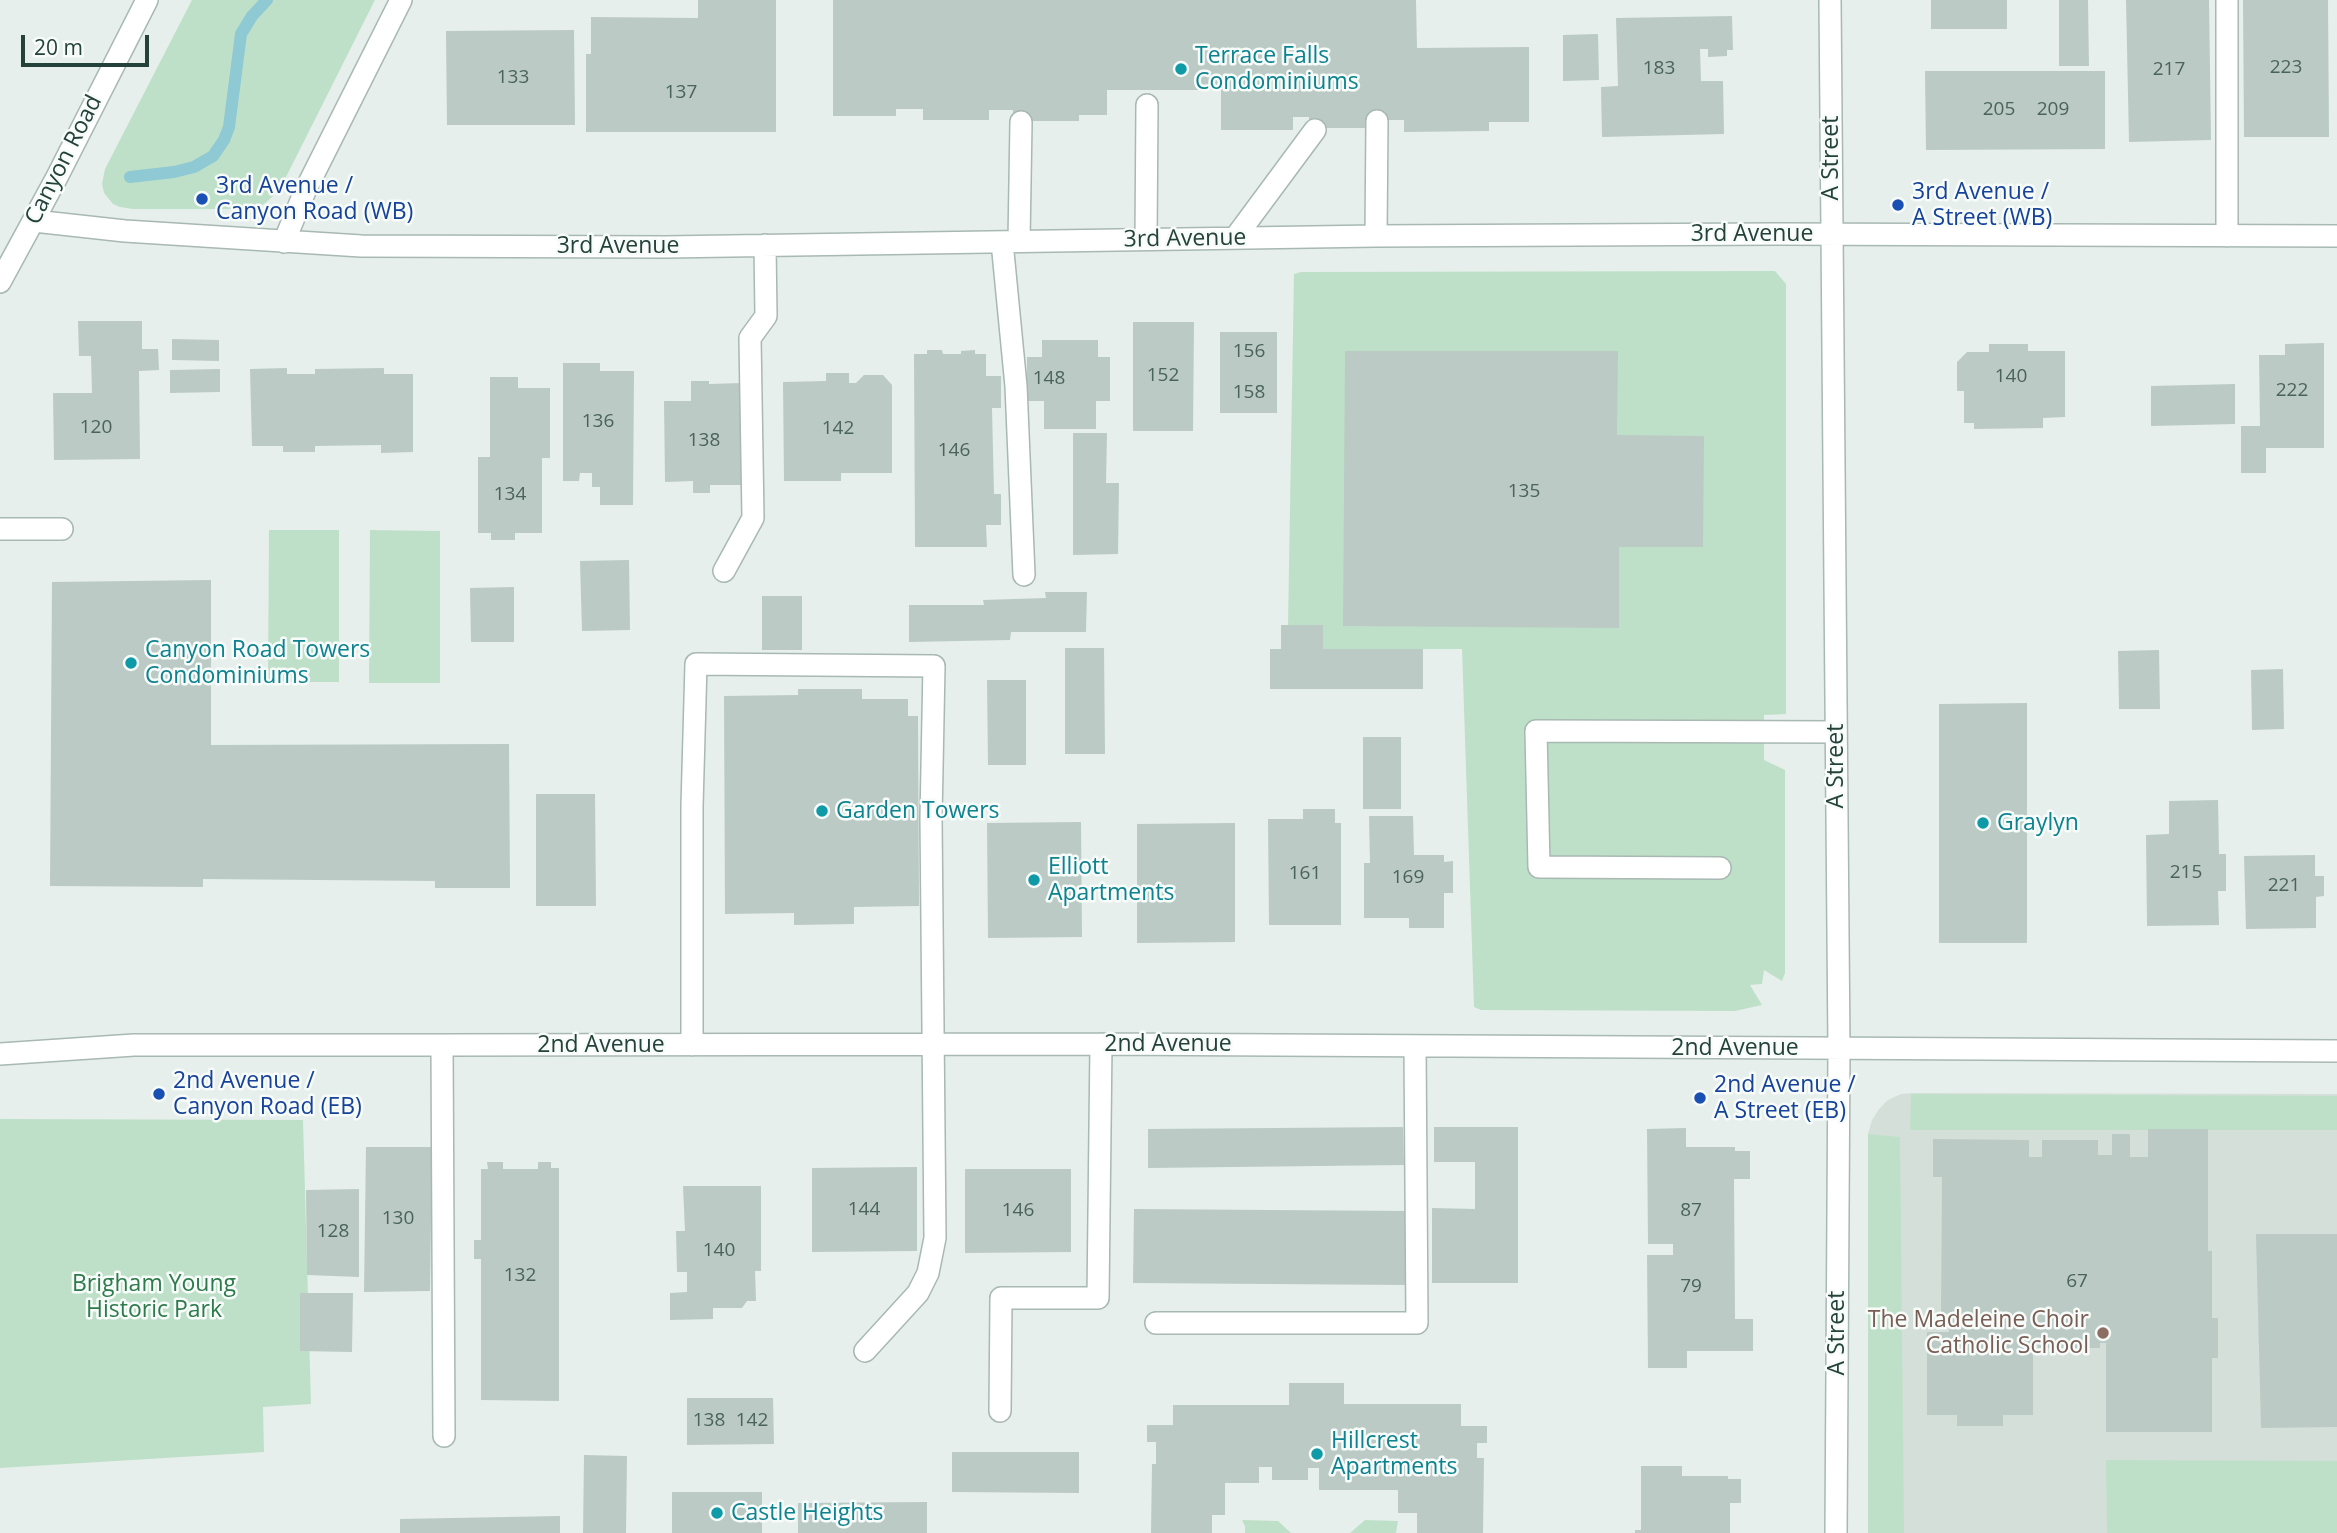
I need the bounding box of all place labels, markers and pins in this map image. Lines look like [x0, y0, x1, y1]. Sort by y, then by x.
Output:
place label: Terrace Falls Condominiums [1195, 42, 1359, 96]
marker: Terrace Falls Condominiums [1173, 61, 1189, 77]
place label: 3rd Avenue / Canyon Road (WB) [216, 172, 413, 226]
place label: 3rd Avenue / A Street (WB) [1912, 178, 2052, 232]
marker: 3rd Avenue / Canyon Road (WB) [194, 191, 210, 207]
marker: 3rd Avenue / A Street (WB) [1890, 197, 1906, 213]
place label: Canyon Road Towers Condominiums [145, 636, 370, 690]
marker: Canyon Road Towers Condominiums [123, 655, 139, 671]
place label: Garden Towers [836, 797, 1000, 825]
marker: Garden Towers [814, 803, 830, 819]
place label: Graylyn [1997, 809, 2079, 837]
marker: Graylyn [1975, 815, 1991, 831]
place label: Elliott Apartments [1048, 853, 1174, 907]
marker: Elliott Apartments [1026, 872, 1042, 888]
place label: 2nd Avenue / Canyon Road (EB) [173, 1067, 362, 1121]
place label: 2nd Avenue / A Street (EB) [1714, 1071, 1856, 1125]
marker: 2nd Avenue / Canyon Road (EB) [151, 1086, 167, 1102]
marker: 2nd Avenue / A Street (EB) [1692, 1090, 1708, 1106]
place label: The Madeleine Choir Catholic School [1868, 1306, 2089, 1360]
marker: The Madeleine Choir Catholic School [2095, 1325, 2111, 1341]
place label: Hillcrest Apartments [1331, 1427, 1457, 1481]
marker: Hillcrest Apartments [1309, 1446, 1325, 1462]
place label: Castle Heights [731, 1499, 884, 1527]
marker: Castle Heights [709, 1505, 725, 1521]

